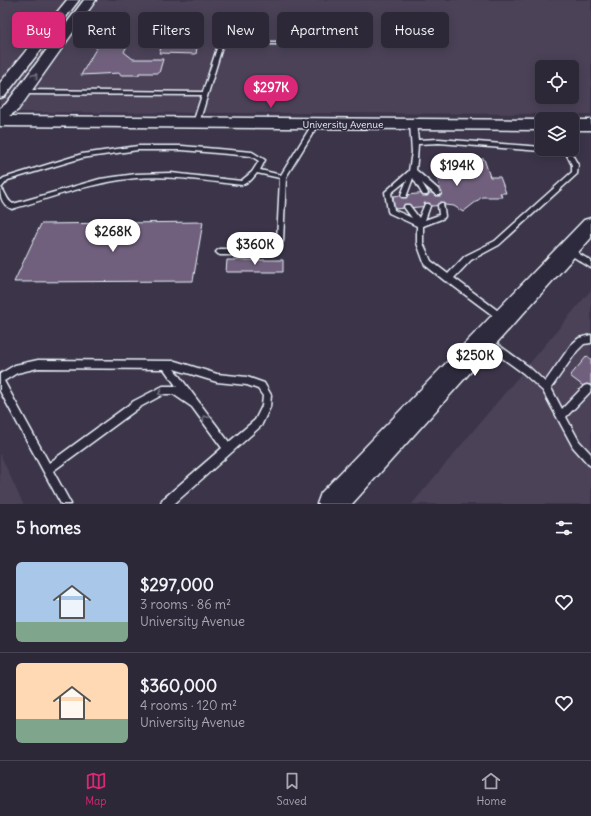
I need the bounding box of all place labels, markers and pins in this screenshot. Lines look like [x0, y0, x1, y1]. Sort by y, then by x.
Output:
pin: $297K [243, 75, 299, 109]
pin: $194K [429, 153, 485, 187]
pin: $268K [85, 219, 141, 253]
pin: $360K [227, 232, 283, 266]
pin: $250K [447, 343, 503, 377]

